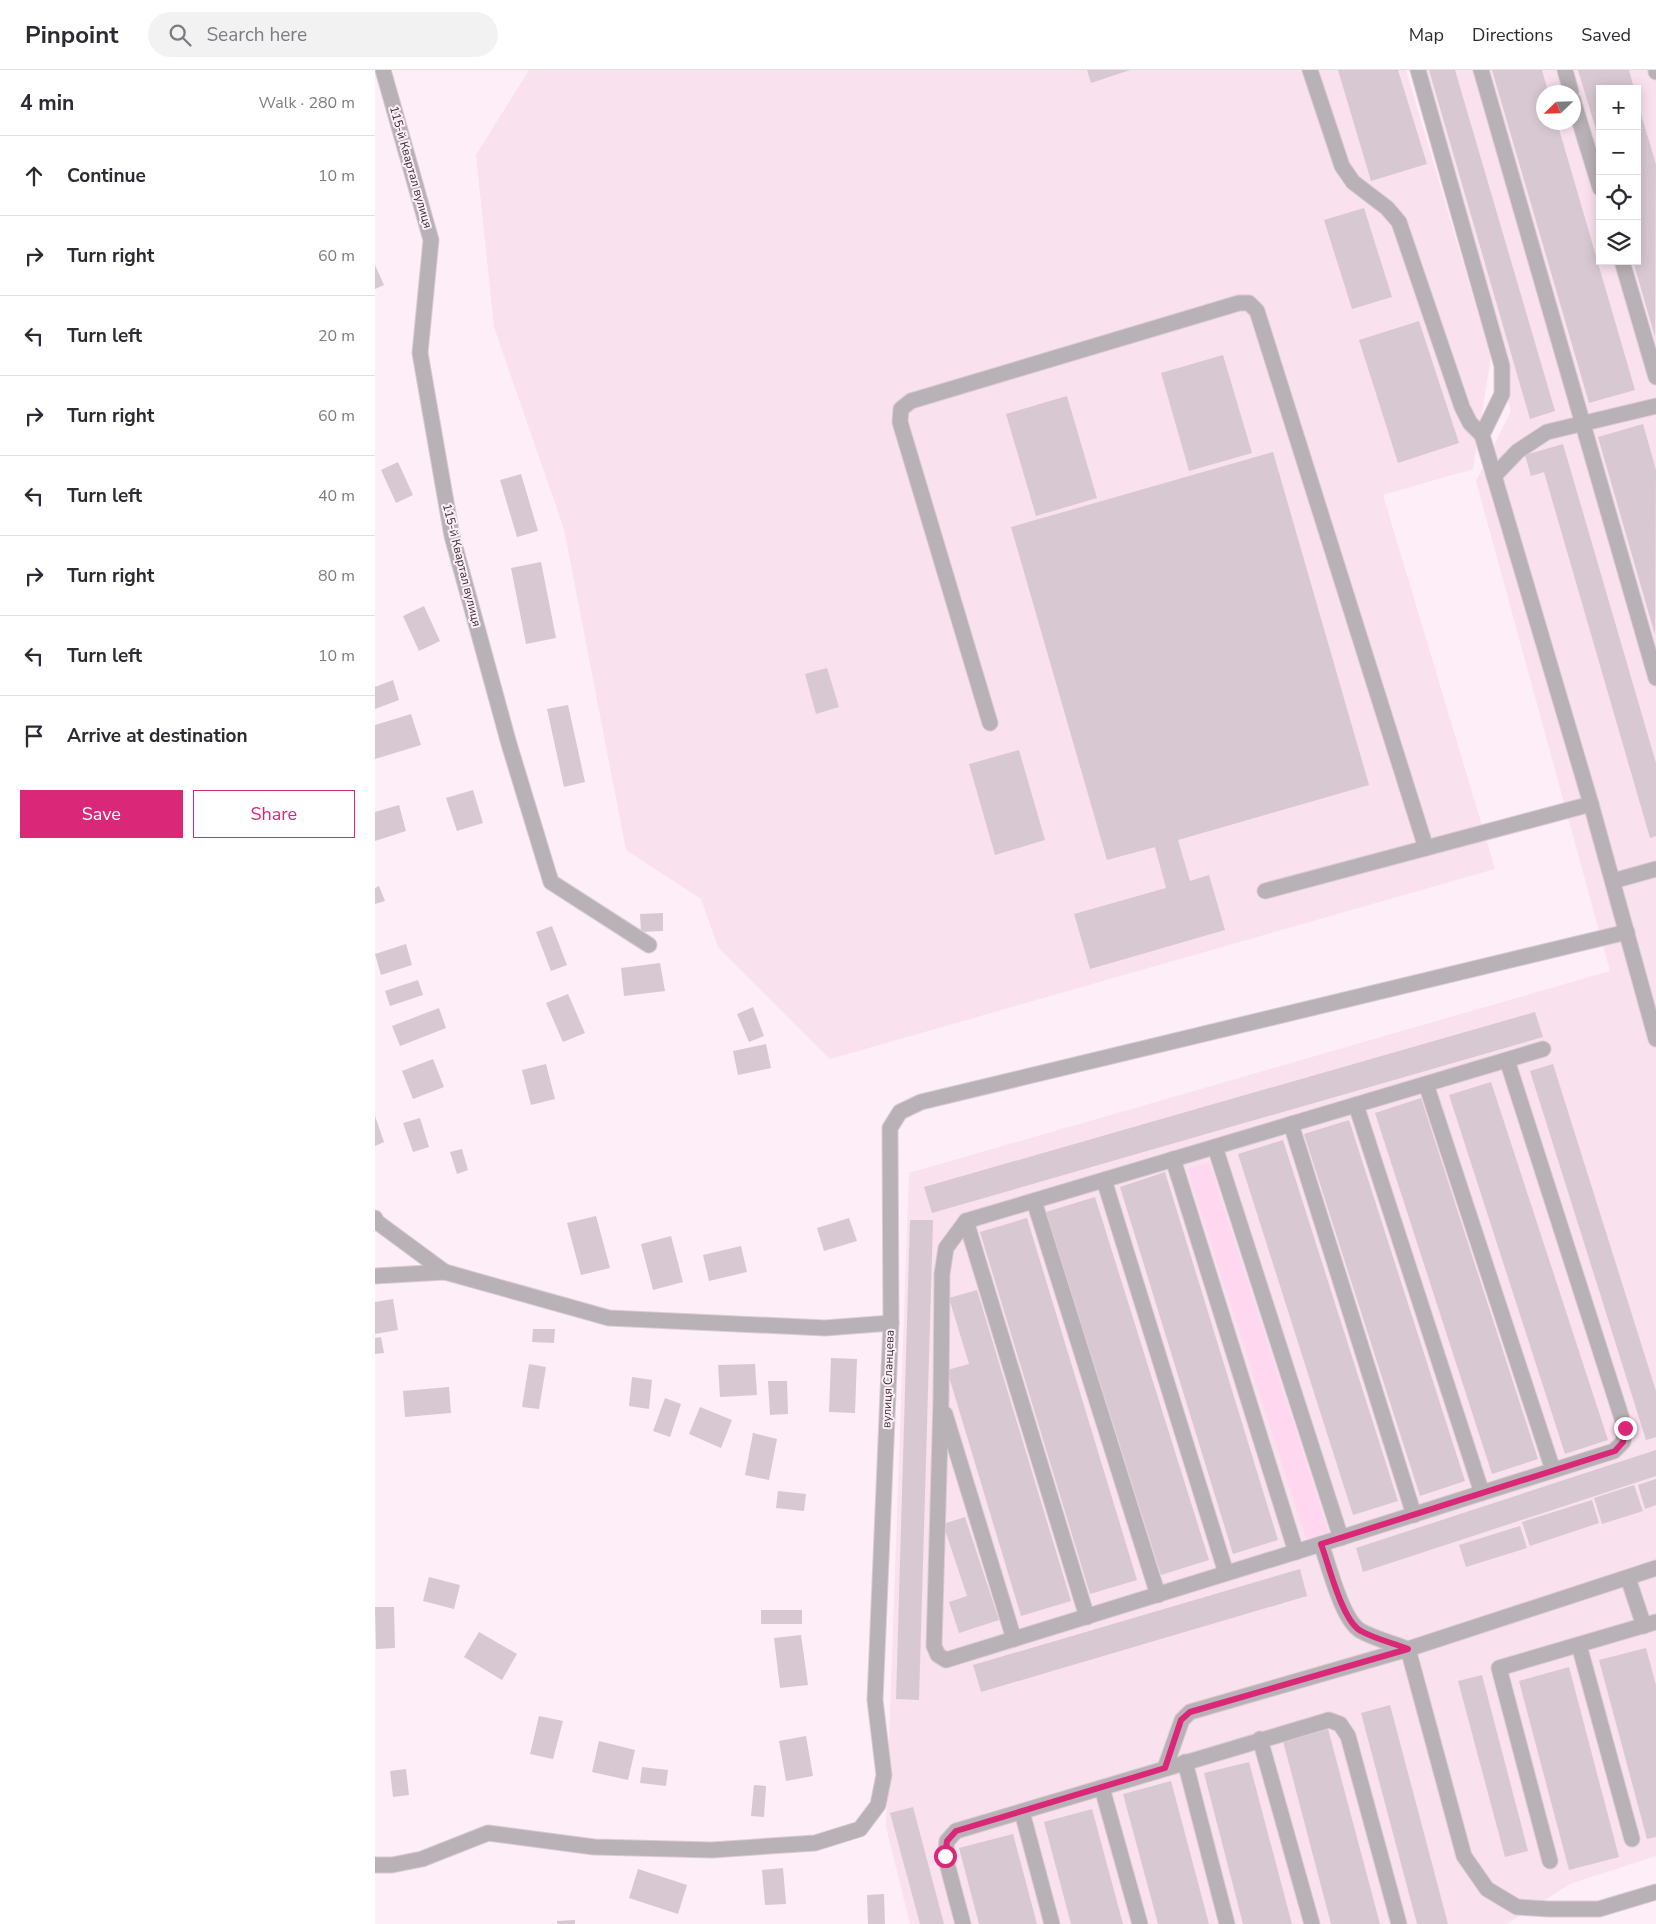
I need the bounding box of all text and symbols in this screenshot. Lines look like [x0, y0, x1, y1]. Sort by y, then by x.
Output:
search box [148, 12, 498, 57]
text: Pinpoint [25, 19, 118, 51]
icon: search [166, 21, 194, 49]
text: Search here [206, 22, 307, 48]
text: Map [1409, 23, 1444, 47]
text: Directions [1472, 23, 1553, 47]
text: Saved [1581, 23, 1631, 47]
north arrow [1536, 85, 1581, 130]
map controls [1596, 85, 1641, 265]
button: + [1596, 85, 1641, 130]
text: 4 min [20, 89, 74, 117]
text: Walk · 280 m [259, 92, 355, 114]
street label: 115-й Квартал вулиця [386, 104, 436, 230]
button: − [1596, 130, 1641, 175]
icon: ahead [20, 162, 48, 190]
text: Continue [67, 163, 146, 189]
text: 10 m [318, 165, 355, 187]
button: locate [1596, 175, 1641, 220]
button: layers [1596, 220, 1641, 265]
icon: right [20, 242, 48, 270]
text: Turn right [67, 243, 154, 269]
text: 60 m [318, 245, 355, 267]
icon: left [20, 322, 48, 350]
text: Turn left [67, 323, 142, 349]
text: 20 m [318, 325, 355, 347]
icon: right [20, 402, 48, 430]
text: Turn right [67, 403, 154, 429]
text: 60 m [318, 405, 355, 427]
icon: left [20, 482, 48, 510]
text: Turn left [67, 483, 142, 509]
text: 40 m [318, 485, 355, 507]
street label: 115-й Квартал вулиця [439, 502, 485, 628]
icon: right [20, 562, 48, 590]
text: Turn right [67, 563, 154, 589]
text: 80 m [318, 565, 355, 587]
icon: left [20, 642, 48, 670]
text: Turn left [67, 643, 142, 669]
text: 10 m [318, 645, 355, 667]
icon: arrive [20, 722, 48, 750]
text: Arrive at destination [67, 723, 248, 749]
button: Save [20, 790, 183, 838]
button: Share [193, 790, 355, 838]
street label: вулиця Сланцева [878, 1330, 898, 1428]
route end [1614, 1417, 1637, 1440]
route start [934, 1845, 957, 1868]

